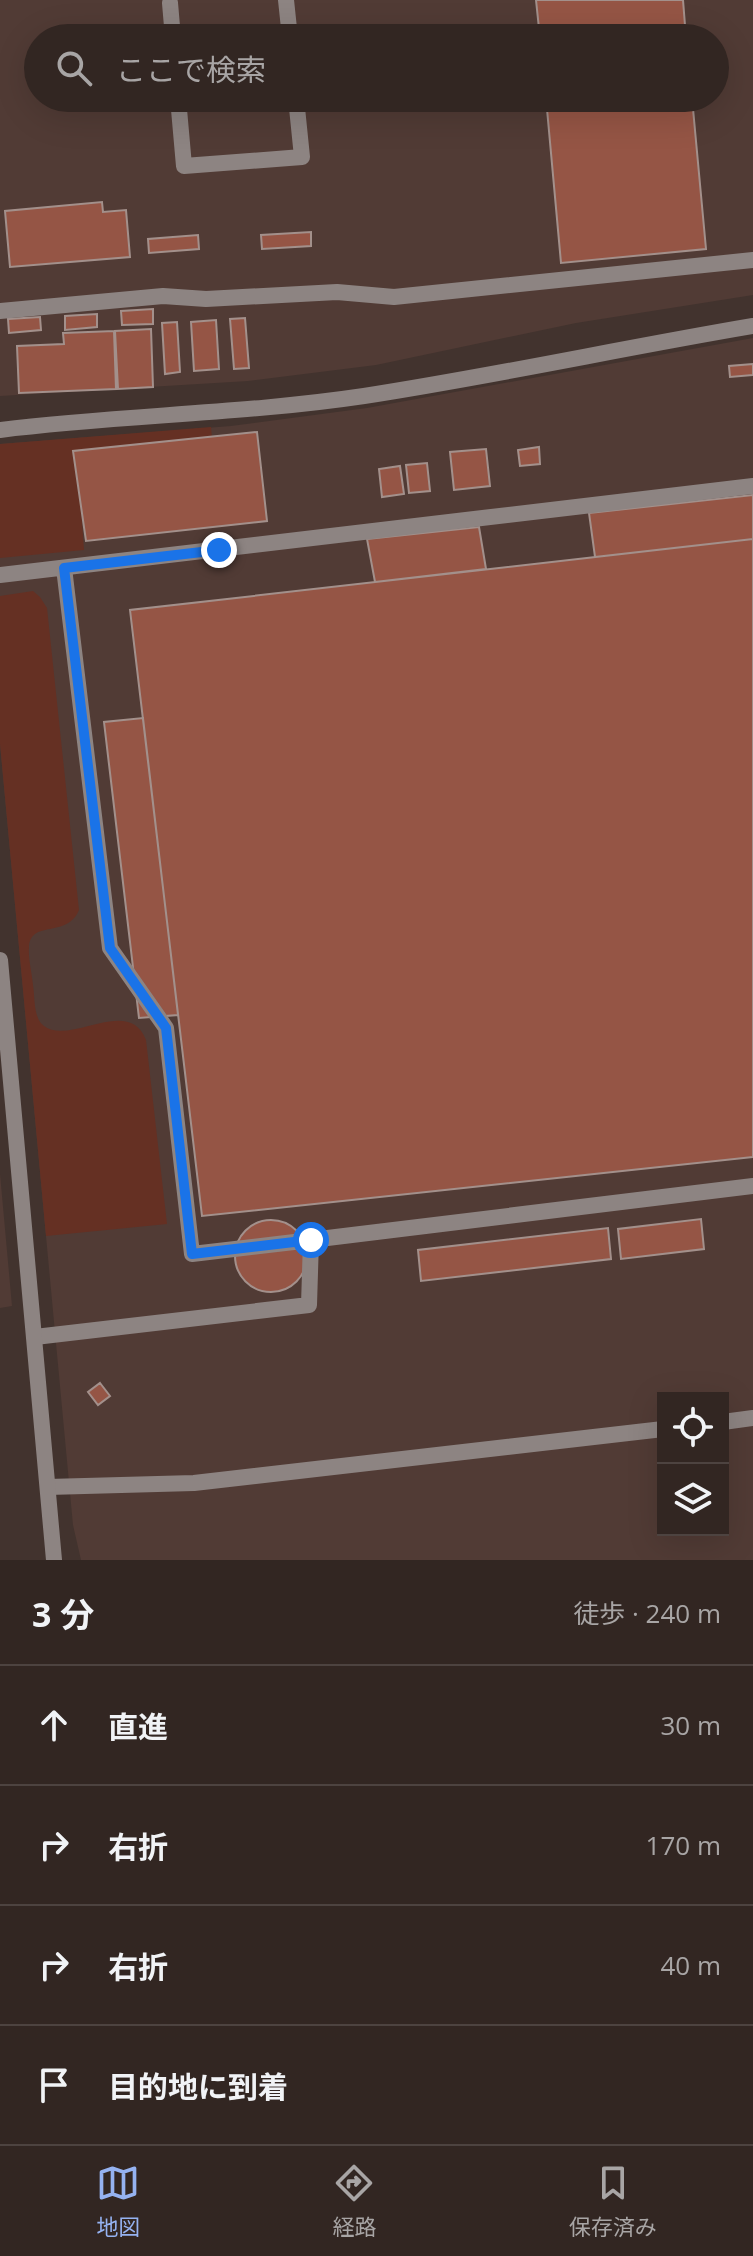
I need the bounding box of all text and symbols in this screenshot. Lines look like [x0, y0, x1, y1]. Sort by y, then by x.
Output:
search box [24, 24, 729, 112]
icon: search [52, 46, 96, 90]
text: ここで検索 [116, 49, 266, 90]
route end [201, 532, 237, 568]
route start [293, 1222, 329, 1258]
map controls [657, 1392, 729, 1536]
button: locate [657, 1392, 729, 1464]
button: layers [657, 1464, 729, 1536]
text: 3 分 [32, 1591, 94, 1637]
text: 徒歩 · 240 m [573, 1595, 721, 1631]
icon: ahead [32, 1703, 76, 1747]
text: 直進 [108, 1706, 168, 1747]
text: 30 m [660, 1707, 721, 1743]
icon: right [32, 1823, 76, 1867]
text: 右折 [108, 1826, 168, 1867]
text: 170 m [646, 1827, 721, 1863]
icon: right [32, 1943, 76, 1987]
text: 右折 [108, 1946, 168, 1987]
text: 40 m [660, 1947, 721, 1983]
icon: arrive [32, 2063, 76, 2107]
text: 目的地に到着 [108, 2066, 288, 2107]
tab: 地図 [96, 2161, 140, 2241]
tab: 経路 [332, 2161, 377, 2241]
tab: 保存済み [569, 2161, 657, 2241]

